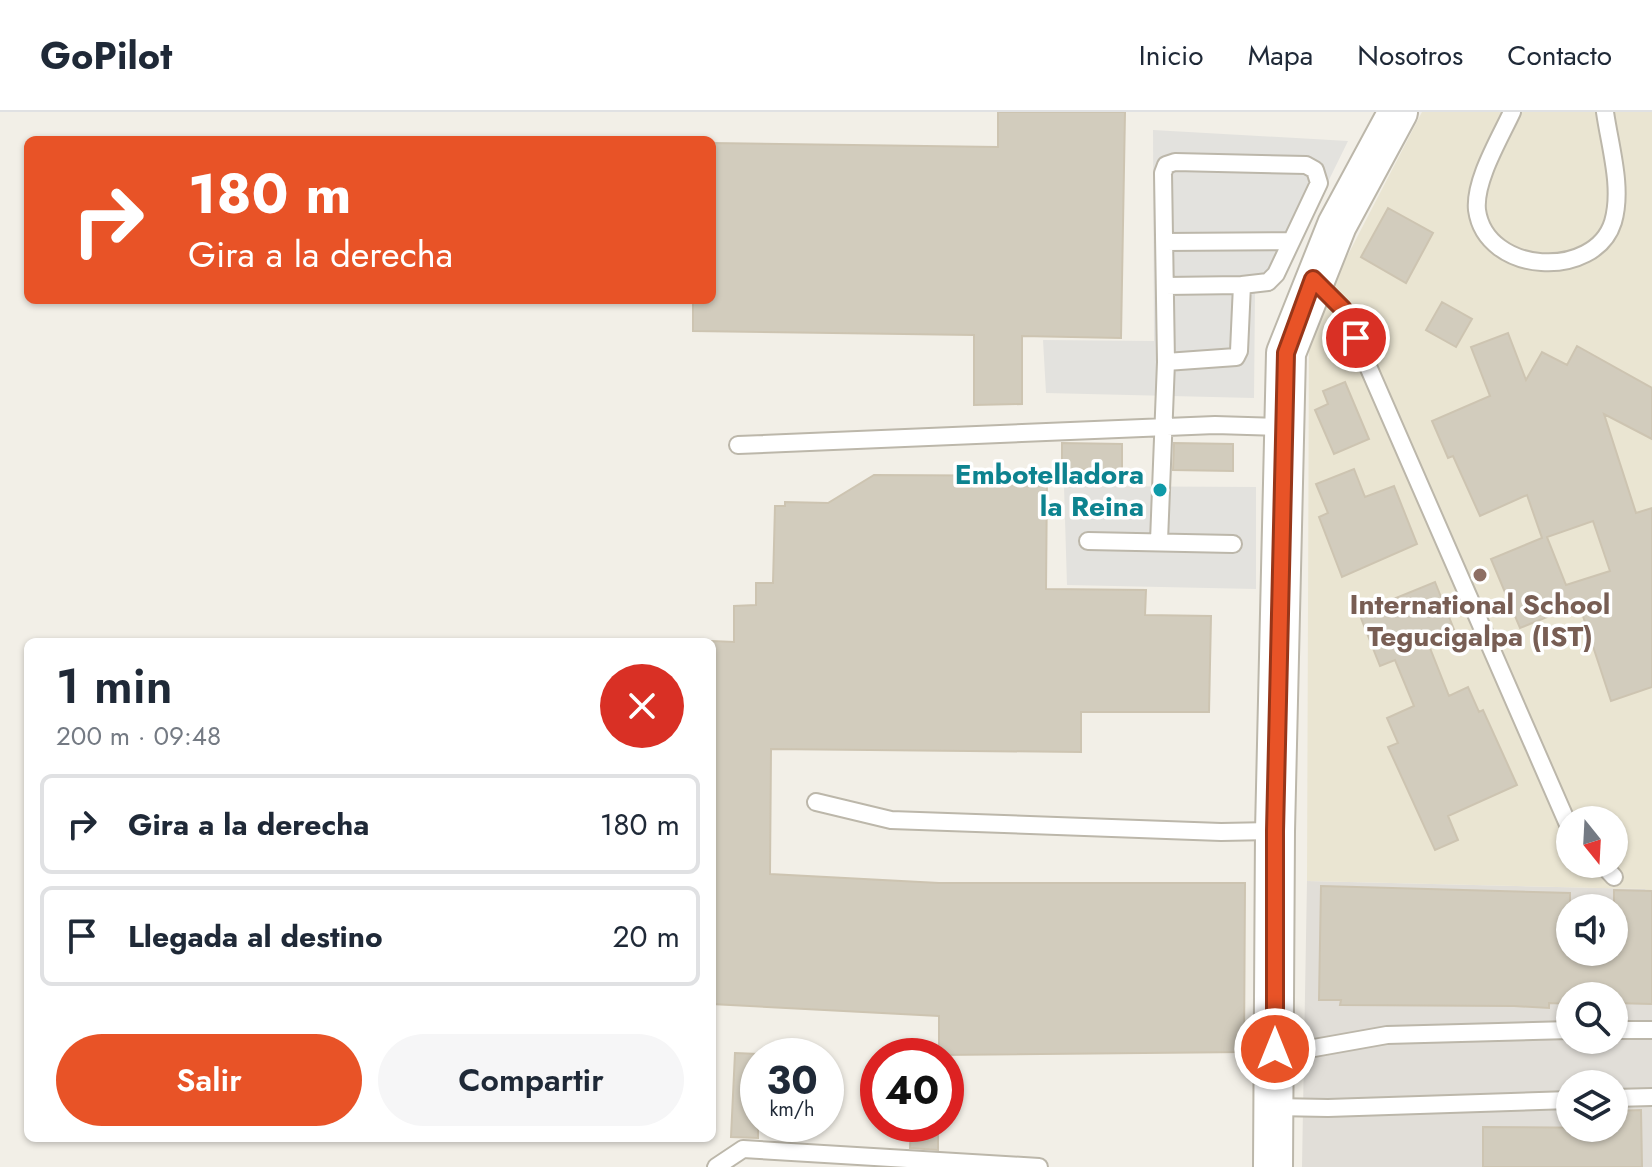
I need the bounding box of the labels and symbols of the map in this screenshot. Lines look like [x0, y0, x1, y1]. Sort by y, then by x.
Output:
pin [1322, 304, 1390, 372]
place label: Embotelladora la Reina [955, 454, 1144, 527]
marker: Embotelladora la Reina [1151, 481, 1169, 499]
marker: International School Tegucigalpa (IST) [1471, 566, 1489, 584]
place label: International School Tegucigalpa (IST) [1350, 584, 1610, 657]
north arrow [1556, 806, 1628, 878]
position arrow [1233, 1007, 1317, 1091]
speed limit sign: 40 [860, 1038, 964, 1142]

